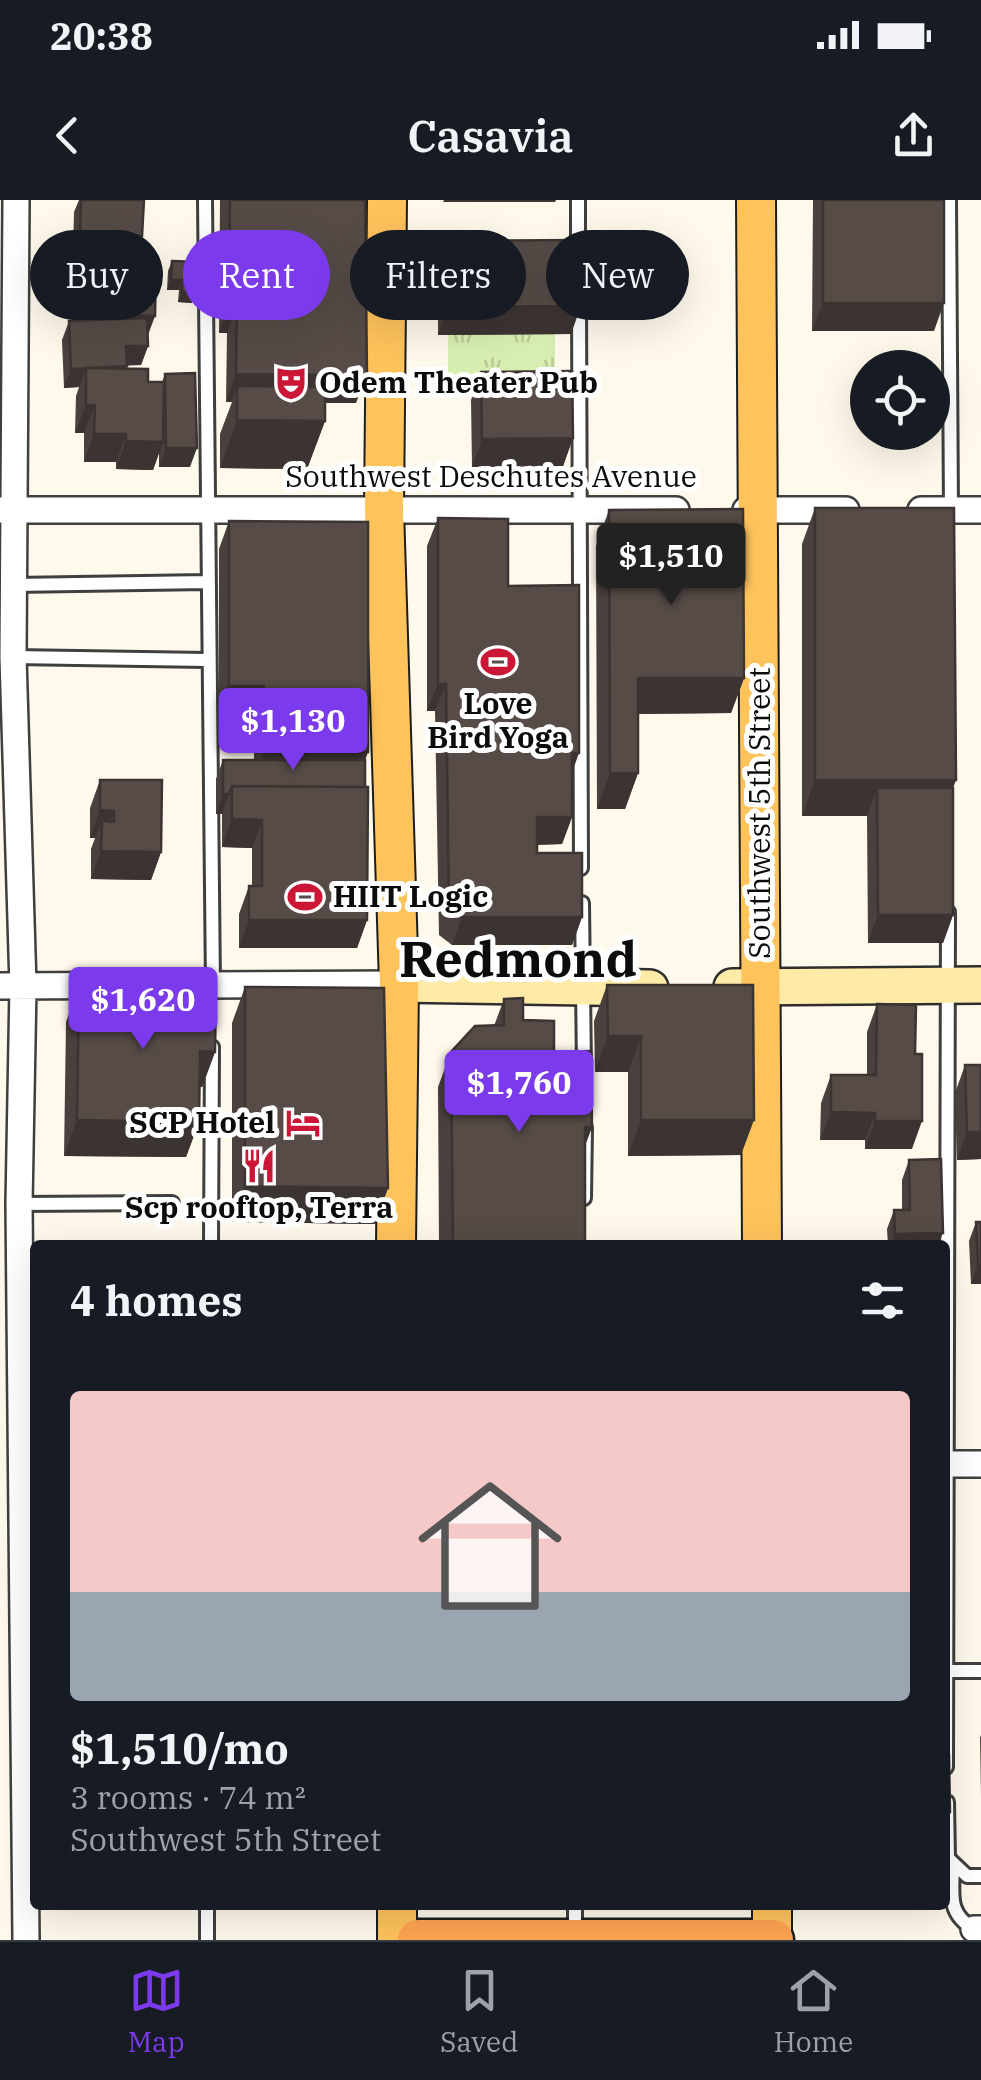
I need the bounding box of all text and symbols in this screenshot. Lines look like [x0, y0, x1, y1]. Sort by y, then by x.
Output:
text: 20:38 [50, 11, 153, 60]
text: Casavia [407, 106, 574, 164]
icon: back [40, 108, 95, 163]
icon: share [886, 108, 941, 163]
chip: Buy [30, 230, 163, 320]
chip: Rent [183, 230, 330, 320]
chip: Filters [350, 230, 526, 320]
chip: New [546, 230, 689, 320]
map controls [850, 350, 950, 450]
button: locate [850, 350, 950, 450]
place label: Odem Theater Pub [319, 362, 598, 401]
theatre icon: Odem Theater Pub [272, 364, 310, 402]
street label: Southwest Deschutes Avenue [285, 456, 697, 495]
pin: $1,510 [590, 523, 752, 608]
text: $1,510 [619, 534, 723, 576]
sports icon: Love Bird Yoga [479, 643, 517, 681]
street label: Southwest 5th Street [739, 667, 778, 959]
place label: Love Bird Yoga [427, 683, 569, 756]
pin: $1,130 [212, 688, 374, 773]
text: $1,130 [241, 699, 345, 741]
place label: HIIT Logic [333, 876, 488, 915]
sports icon: HIIT Logic [286, 878, 324, 916]
district label: Redmond [399, 926, 637, 991]
pin: $1,620 [62, 967, 224, 1052]
text: $1,620 [91, 978, 195, 1020]
pin: $1,760 [438, 1050, 600, 1135]
text: $1,760 [467, 1061, 571, 1103]
place label: SCP Hotel [129, 1102, 275, 1141]
hotel icon: SCP Hotel [284, 1104, 322, 1142]
restaurant icon: Scp rooftop, Terra [240, 1147, 278, 1185]
place label: Scp rooftop, Terra [125, 1187, 393, 1226]
text: 4 homes [70, 1273, 243, 1328]
icon: filters [855, 1273, 910, 1328]
icon: home [400, 1456, 580, 1636]
text: $1,510/mo [70, 1721, 289, 1776]
text: 3 rooms · 74 m² [70, 1776, 306, 1818]
text: Southwest 5th Street [70, 1818, 381, 1860]
tab: Map [128, 1963, 185, 2060]
tab: Saved [440, 1963, 518, 2060]
tab: Home [774, 1963, 853, 2060]

